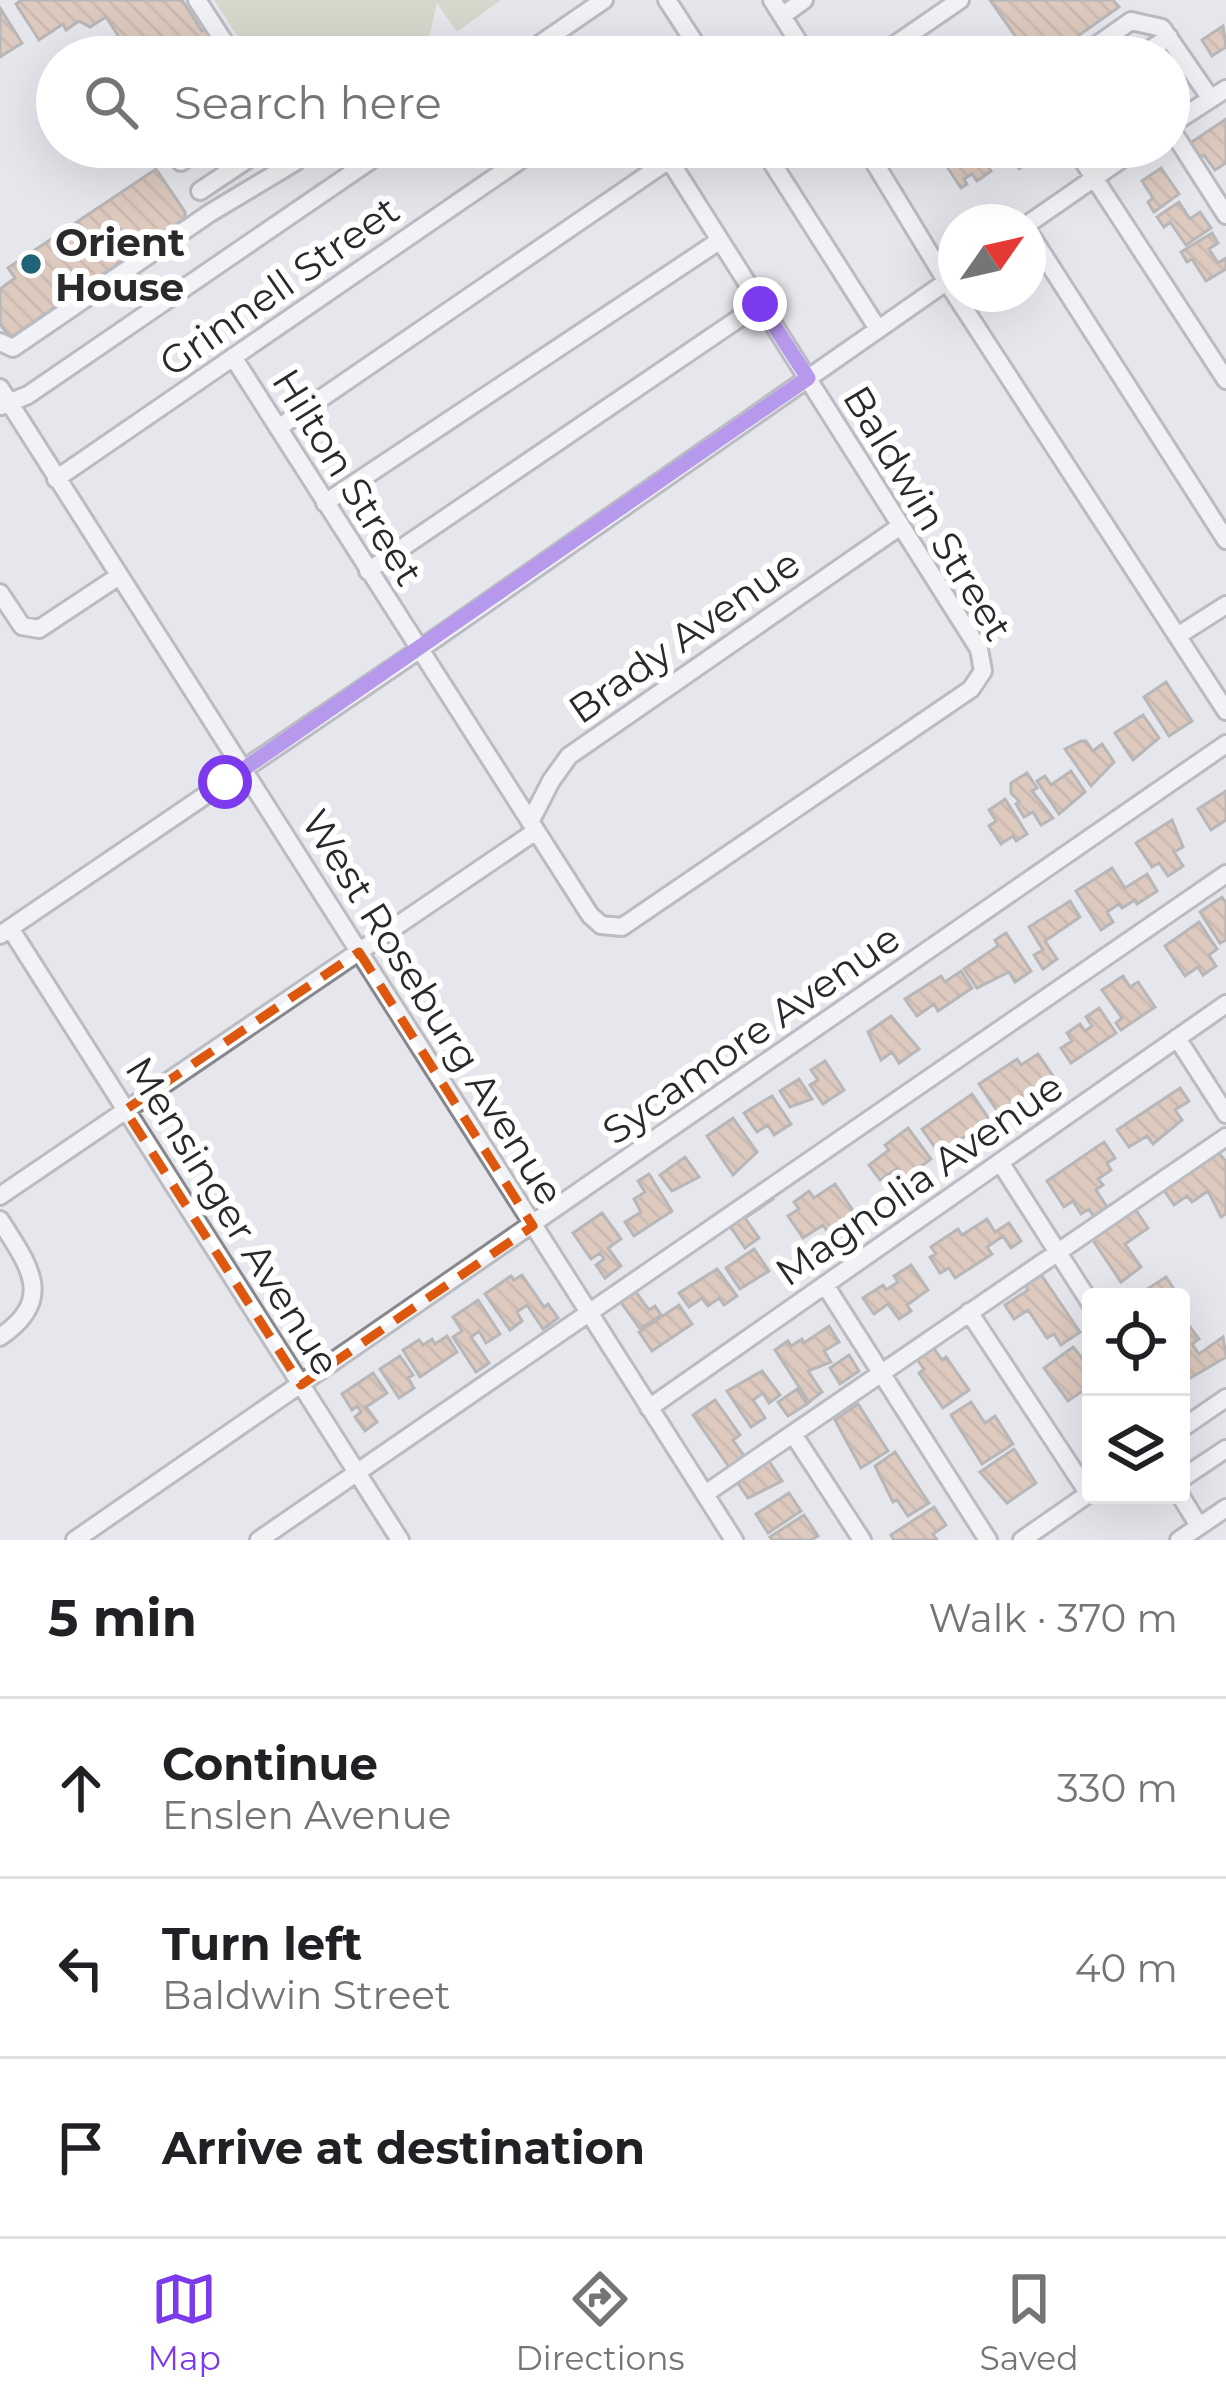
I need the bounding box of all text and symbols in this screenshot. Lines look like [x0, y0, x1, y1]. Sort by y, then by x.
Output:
search box [36, 36, 1190, 168]
icon: search [78, 69, 144, 135]
text: Search here [174, 75, 442, 130]
street label: Grinnell Street [150, 186, 408, 386]
north arrow [938, 204, 1046, 312]
place label: Orient House [55, 218, 185, 311]
marker: Orient House [18, 251, 44, 277]
route end [733, 277, 787, 331]
street label: Hilton Street [262, 360, 434, 594]
street label: Baldwin Street [833, 377, 1023, 649]
street label: Brady Avenue [559, 539, 809, 733]
route start [198, 755, 252, 809]
street label: West Roseburg Avenue [292, 801, 574, 1213]
street label: Sycamore Avenue [593, 914, 909, 1154]
street label: Mensinger Avenue [116, 1048, 350, 1384]
street label: Magnolia Avenue [766, 1062, 1072, 1296]
map controls [1082, 1288, 1190, 1504]
button: locate [1082, 1288, 1190, 1396]
button: layers [1082, 1396, 1190, 1504]
text: 5 min [48, 1587, 197, 1649]
text: Walk · 370 m [929, 1594, 1178, 1642]
text: Continue [162, 1736, 378, 1791]
icon: ahead [48, 1755, 114, 1821]
text: 330 m [1057, 1764, 1178, 1812]
text: Enslen Avenue [162, 1791, 451, 1839]
text: Turn left [162, 1916, 362, 1971]
icon: left [48, 1935, 114, 2001]
text: 40 m [1075, 1944, 1178, 1992]
text: Baldwin Street [162, 1971, 451, 2019]
icon: arrive [48, 2115, 114, 2181]
text: Arrive at destination [162, 2120, 645, 2175]
tab: Map [147, 2266, 221, 2378]
tab: Directions [516, 2266, 685, 2378]
tab: Saved [979, 2266, 1079, 2378]

